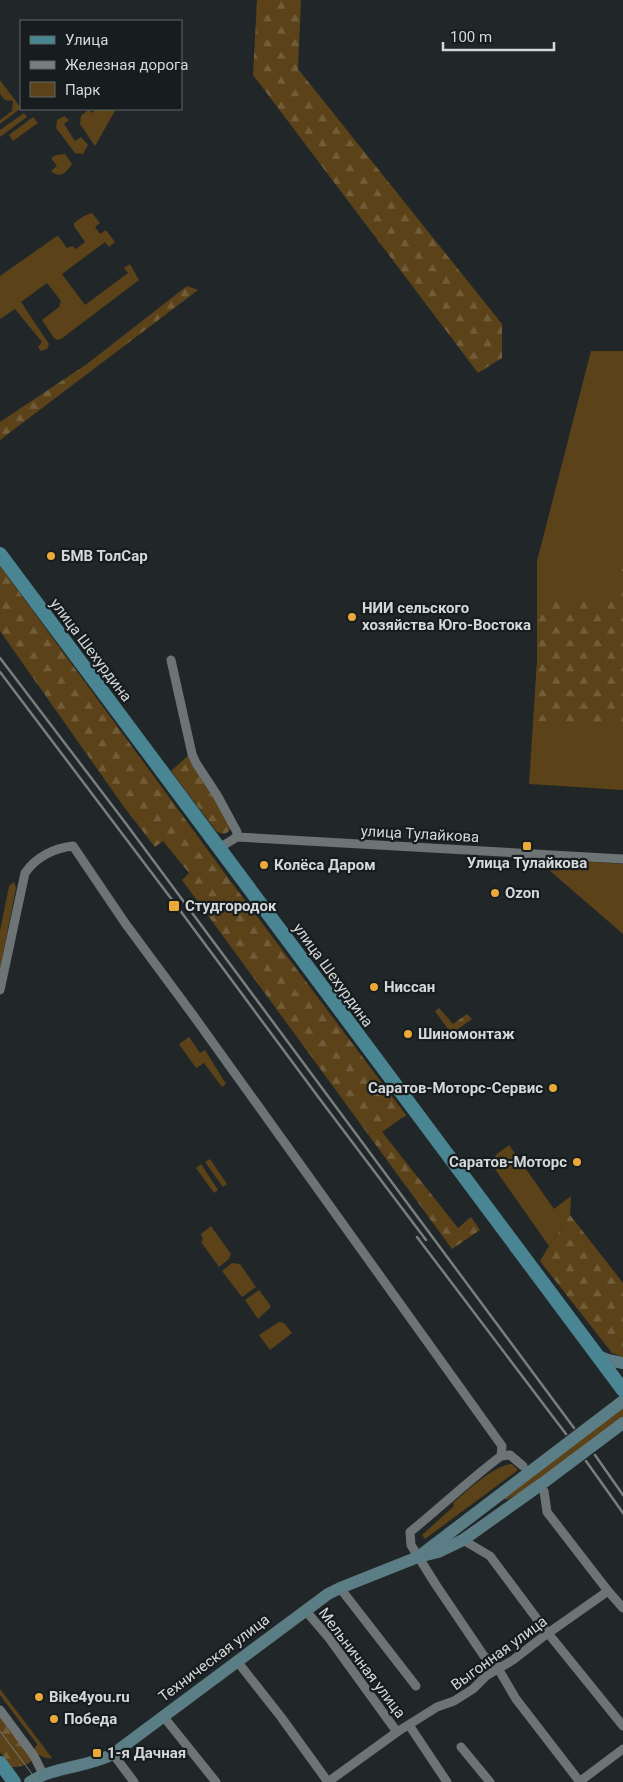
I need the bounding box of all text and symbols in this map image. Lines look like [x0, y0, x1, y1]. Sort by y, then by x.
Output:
legend [20, 20, 182, 110]
scale bar [443, 20, 554, 52]
text: 100 m [450, 28, 492, 46]
text: Улица [65, 31, 108, 49]
text: Железная дорога [65, 56, 188, 74]
text: Парк [65, 81, 100, 99]
place label: БМВ ТолСар [61, 547, 148, 565]
marker: БМВ ТолСар [45, 550, 57, 562]
street label: улица Шехурдина [46, 595, 136, 705]
place label: НИИ сельского хозяйства Юго-Востока [362, 599, 531, 634]
marker: НИИ сельского хозяйства Юго-Востока [346, 611, 358, 623]
street label: улица Тулайкова [360, 822, 480, 846]
marker: Улица Тулайкова [521, 840, 533, 852]
place label: Улица Тулайкова [467, 854, 587, 872]
place label: Колёса Даром [274, 856, 376, 874]
marker: Колёса Даром [258, 859, 270, 871]
place label: Ozon [505, 884, 540, 902]
marker: Ozon [489, 887, 501, 899]
place label: Студгородок [185, 897, 277, 915]
marker: Студгородок [167, 899, 181, 913]
street label: улица Шехурдина [289, 919, 377, 1031]
place label: Ниссан [384, 978, 435, 996]
marker: Ниссан [368, 981, 380, 993]
place label: Шиномонтаж [418, 1025, 515, 1043]
marker: Шиномонтаж [402, 1028, 414, 1040]
place label: Саратов-Моторс-Сервис [368, 1079, 543, 1097]
marker: Саратов-Моторс-Сервис [547, 1082, 559, 1094]
place label: Саратов-Моторс [449, 1153, 567, 1171]
marker: Саратов-Моторс [571, 1156, 583, 1168]
street label: Мельничная улица [315, 1604, 409, 1722]
street label: Техническая улица [155, 1610, 273, 1706]
street label: Выгонная улица [447, 1612, 551, 1694]
place label: Bike4you.ru [49, 1688, 130, 1706]
marker: Bike4you.ru [33, 1691, 45, 1703]
place label: Победа [64, 1710, 117, 1728]
marker: Победа [48, 1713, 60, 1725]
place label: 1-я Дачная [107, 1744, 186, 1762]
marker: 1-я Дачная [91, 1747, 103, 1759]

